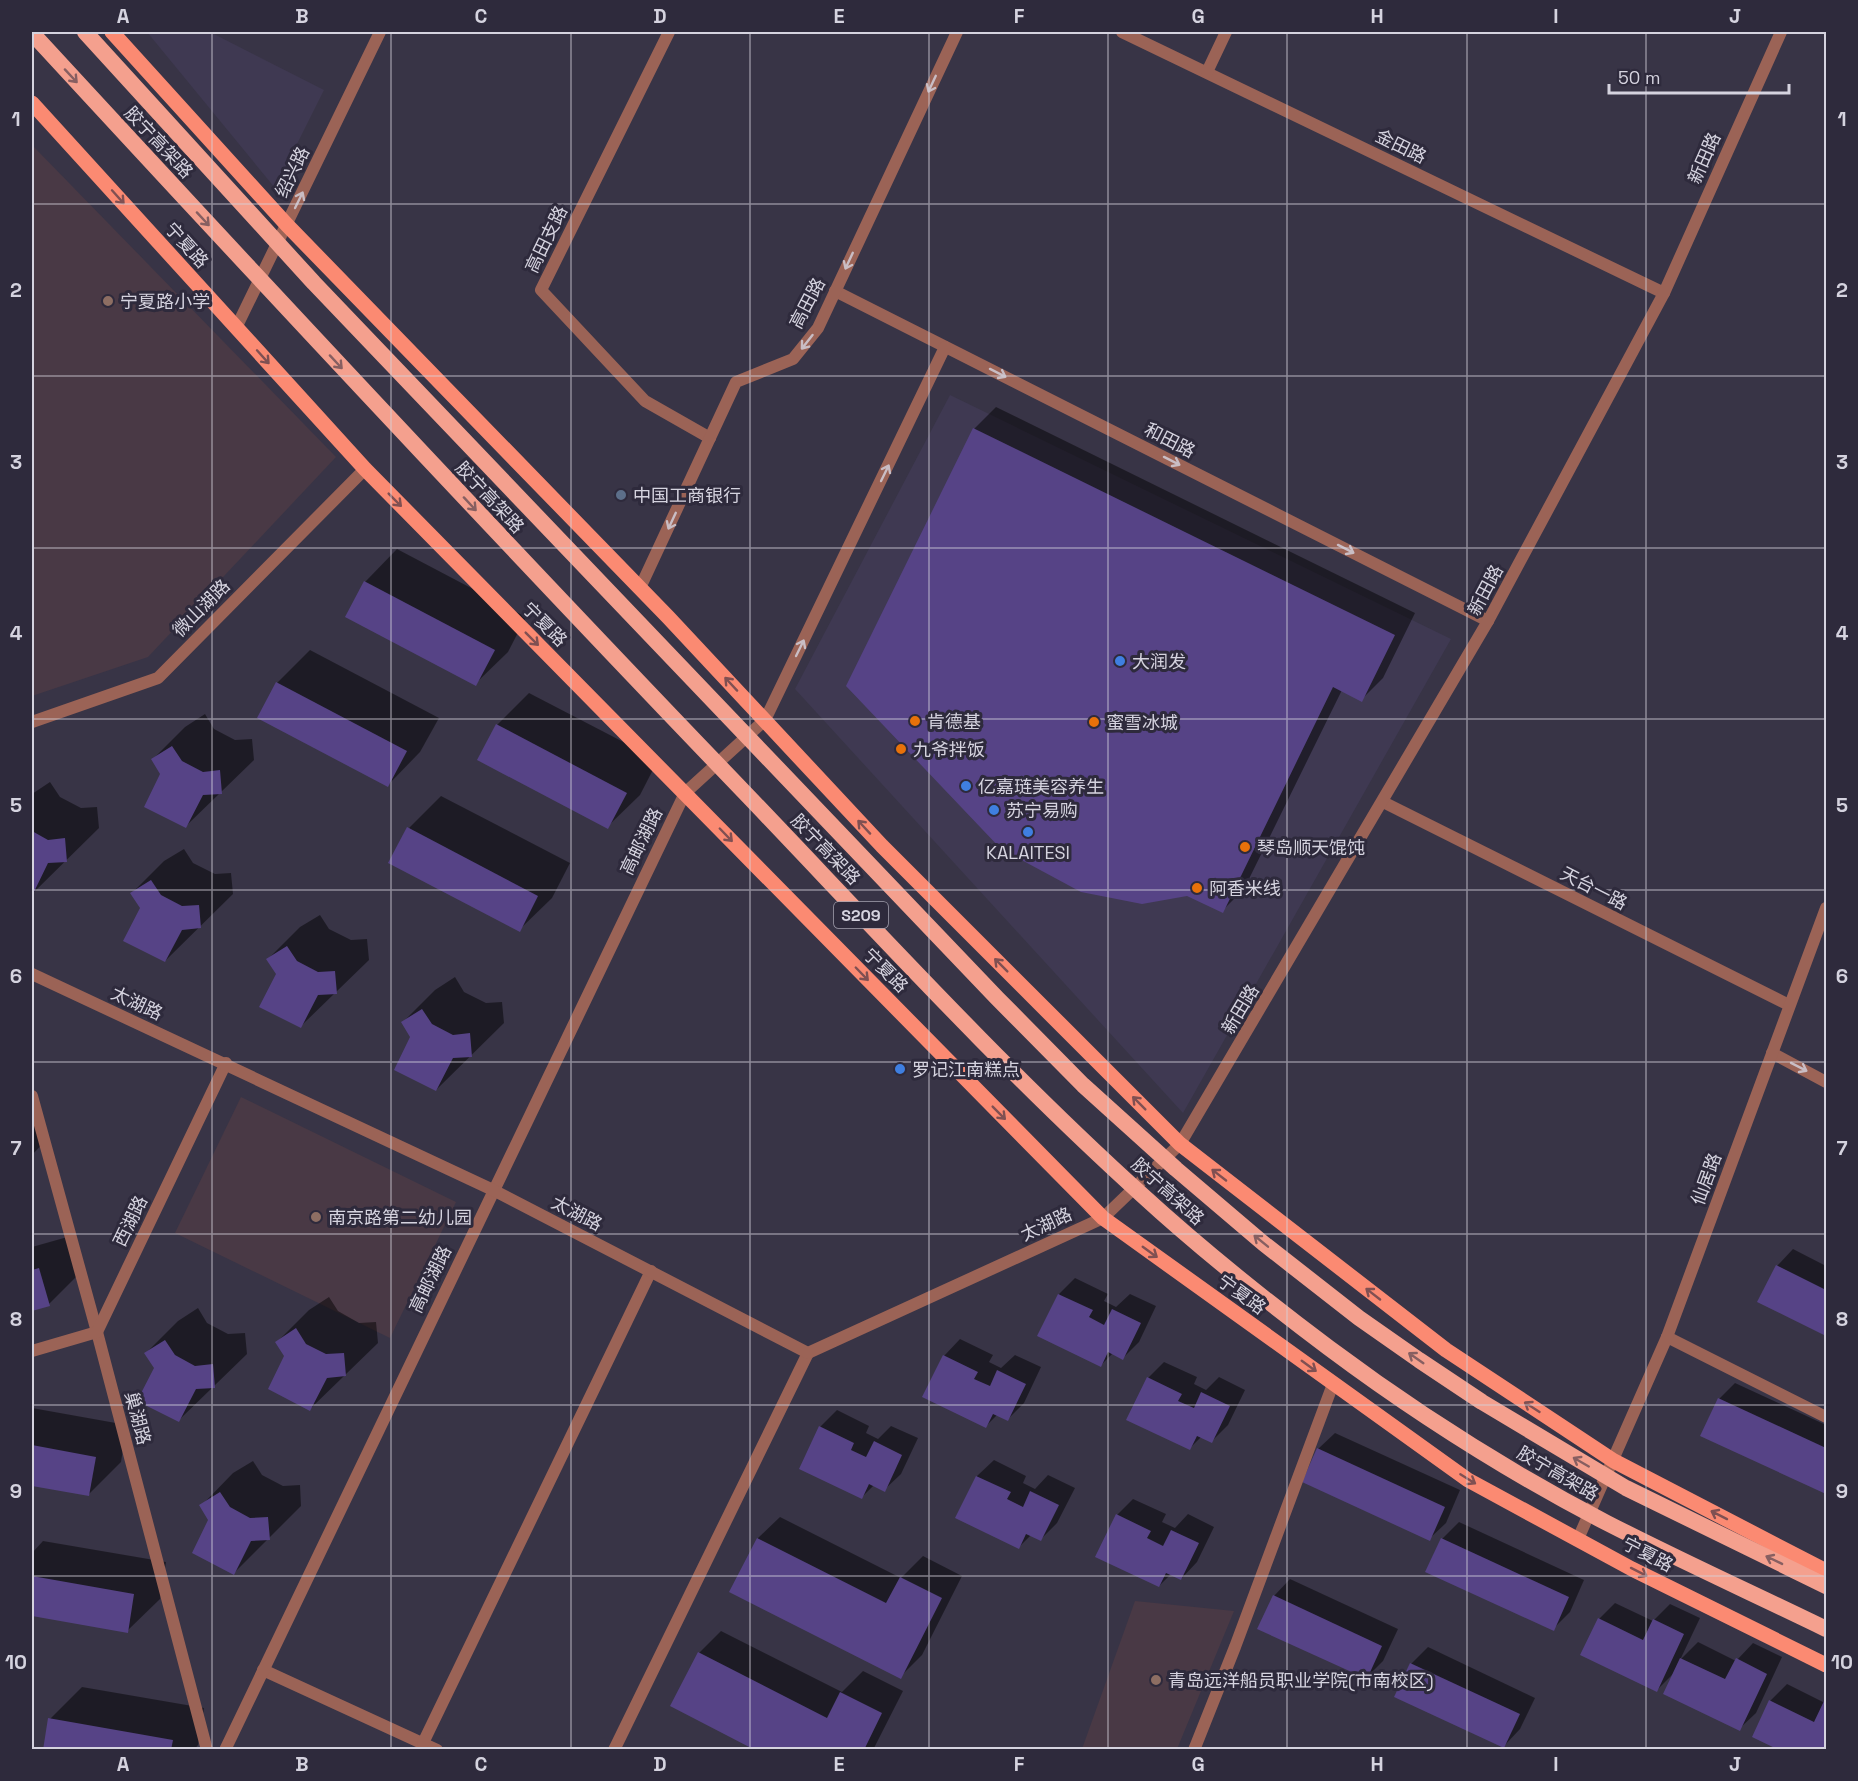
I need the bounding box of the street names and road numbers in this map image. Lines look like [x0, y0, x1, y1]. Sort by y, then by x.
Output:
street label: 胶宁高架路 [120, 101, 198, 183]
street label: 金田路 [1372, 124, 1430, 168]
street label: 新田路 [1683, 129, 1725, 187]
street label: 绍兴路 [270, 143, 314, 201]
street label: 高田支路 [520, 202, 572, 276]
street label: 宁夏路 [160, 217, 214, 273]
street label: 高田路 [784, 274, 830, 332]
street label: 和田路 [1141, 417, 1199, 463]
street label: 胶宁高架路 [451, 456, 529, 538]
street label: 新田路 [1462, 561, 1508, 619]
street label: 微山湖路 [167, 574, 235, 642]
street label: 宁夏路 [518, 597, 572, 651]
street label: 高邮湖路 [615, 804, 667, 878]
street label: 胶宁高架路 [786, 809, 866, 889]
street label: 天台一路 [1557, 861, 1631, 915]
road number: S209 [834, 902, 888, 928]
street label: 宁夏路 [859, 943, 913, 997]
street label: 新田路 [1216, 980, 1264, 1038]
street label: 太湖路 [108, 981, 166, 1025]
street label: 仙居路 [1686, 1150, 1726, 1208]
street label: 胶宁高架路 [1127, 1152, 1209, 1230]
street label: 太湖路 [548, 1190, 606, 1236]
street label: 西湖路 [108, 1192, 152, 1250]
street label: 太湖路 [1017, 1202, 1075, 1246]
street label: 高邮湖路 [404, 1242, 456, 1316]
street label: 宁夏路 [1213, 1269, 1271, 1319]
street label: 巢湖路 [120, 1389, 156, 1447]
street label: 胶宁高架路 [1513, 1441, 1603, 1505]
street label: 宁夏路 [1619, 1531, 1677, 1577]

